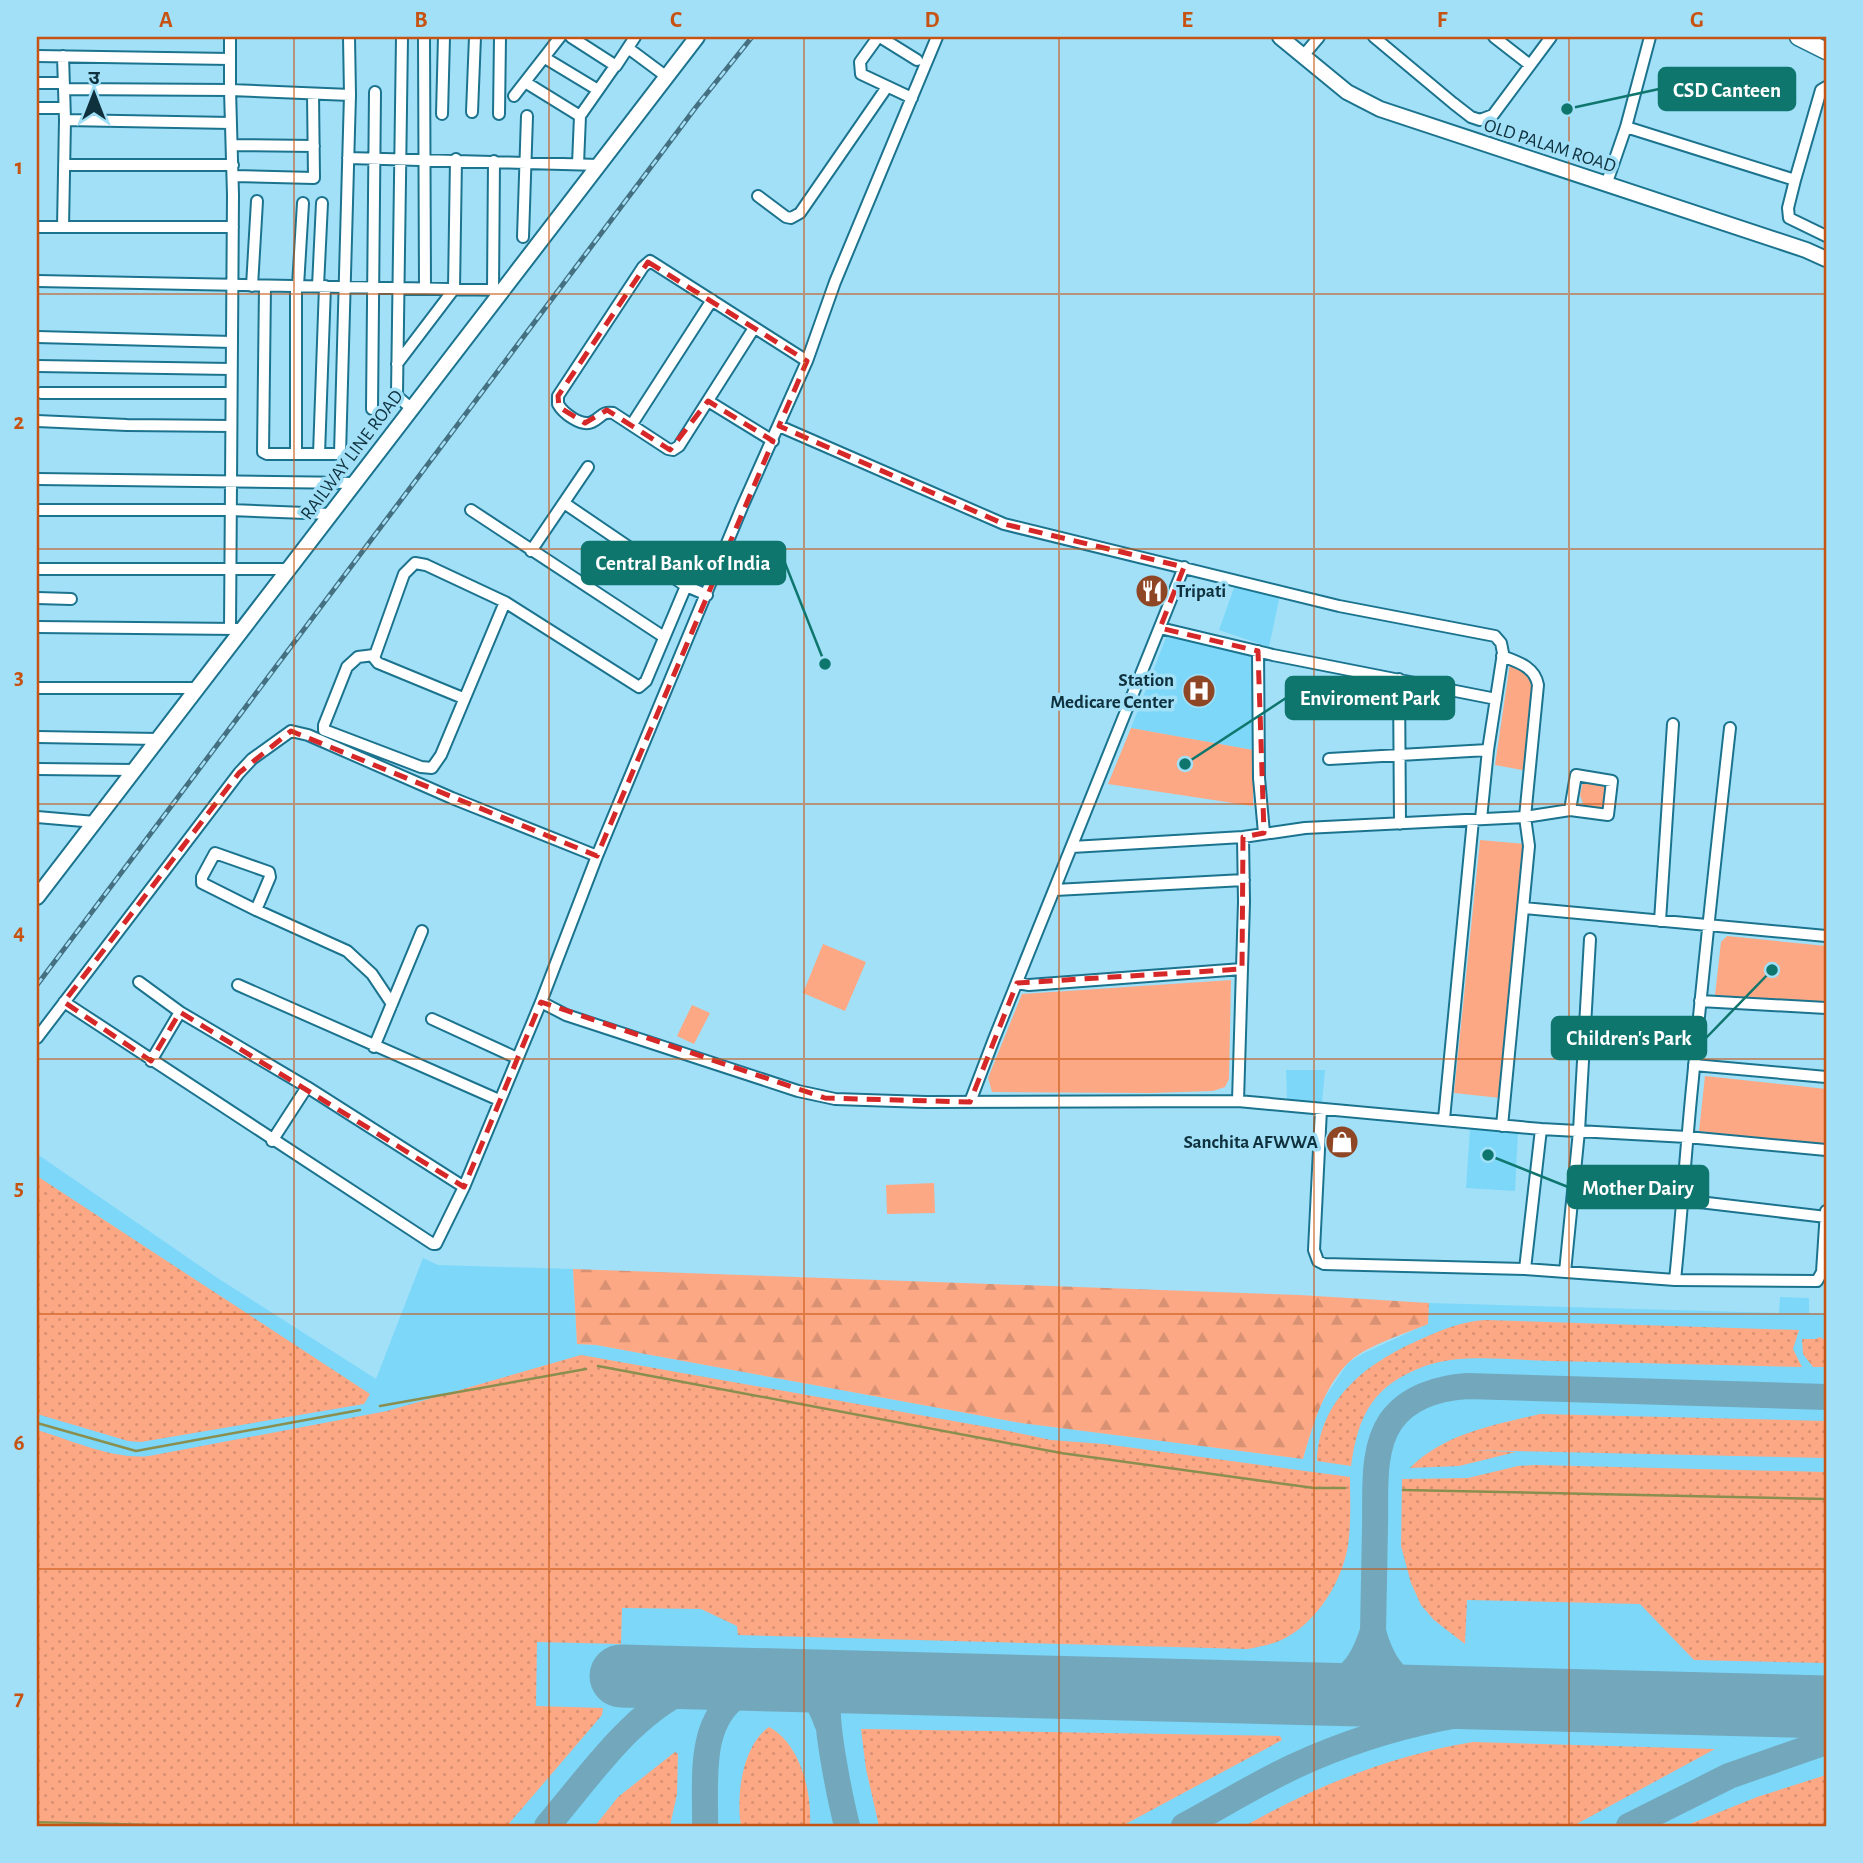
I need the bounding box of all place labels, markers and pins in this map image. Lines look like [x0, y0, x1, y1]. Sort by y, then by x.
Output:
callout: CSD Canteen [1659, 68, 1795, 110]
callout: Central Bank of India [582, 542, 785, 584]
restaurant icon: Tripati [1133, 572, 1171, 610]
place label: Tripati [1176, 582, 1226, 601]
place label: Station Medicare Center [1050, 671, 1174, 712]
hospital icon: Station Medicare Center [1180, 672, 1218, 710]
callout: Enviroment Park [1286, 677, 1454, 719]
callout: Children's Park [1552, 1017, 1706, 1059]
shop icon: Sanchita AFWWA [1323, 1123, 1361, 1161]
place label: Sanchita AFWWA [1183, 1133, 1319, 1152]
callout: Mother Dairy [1568, 1166, 1708, 1208]

